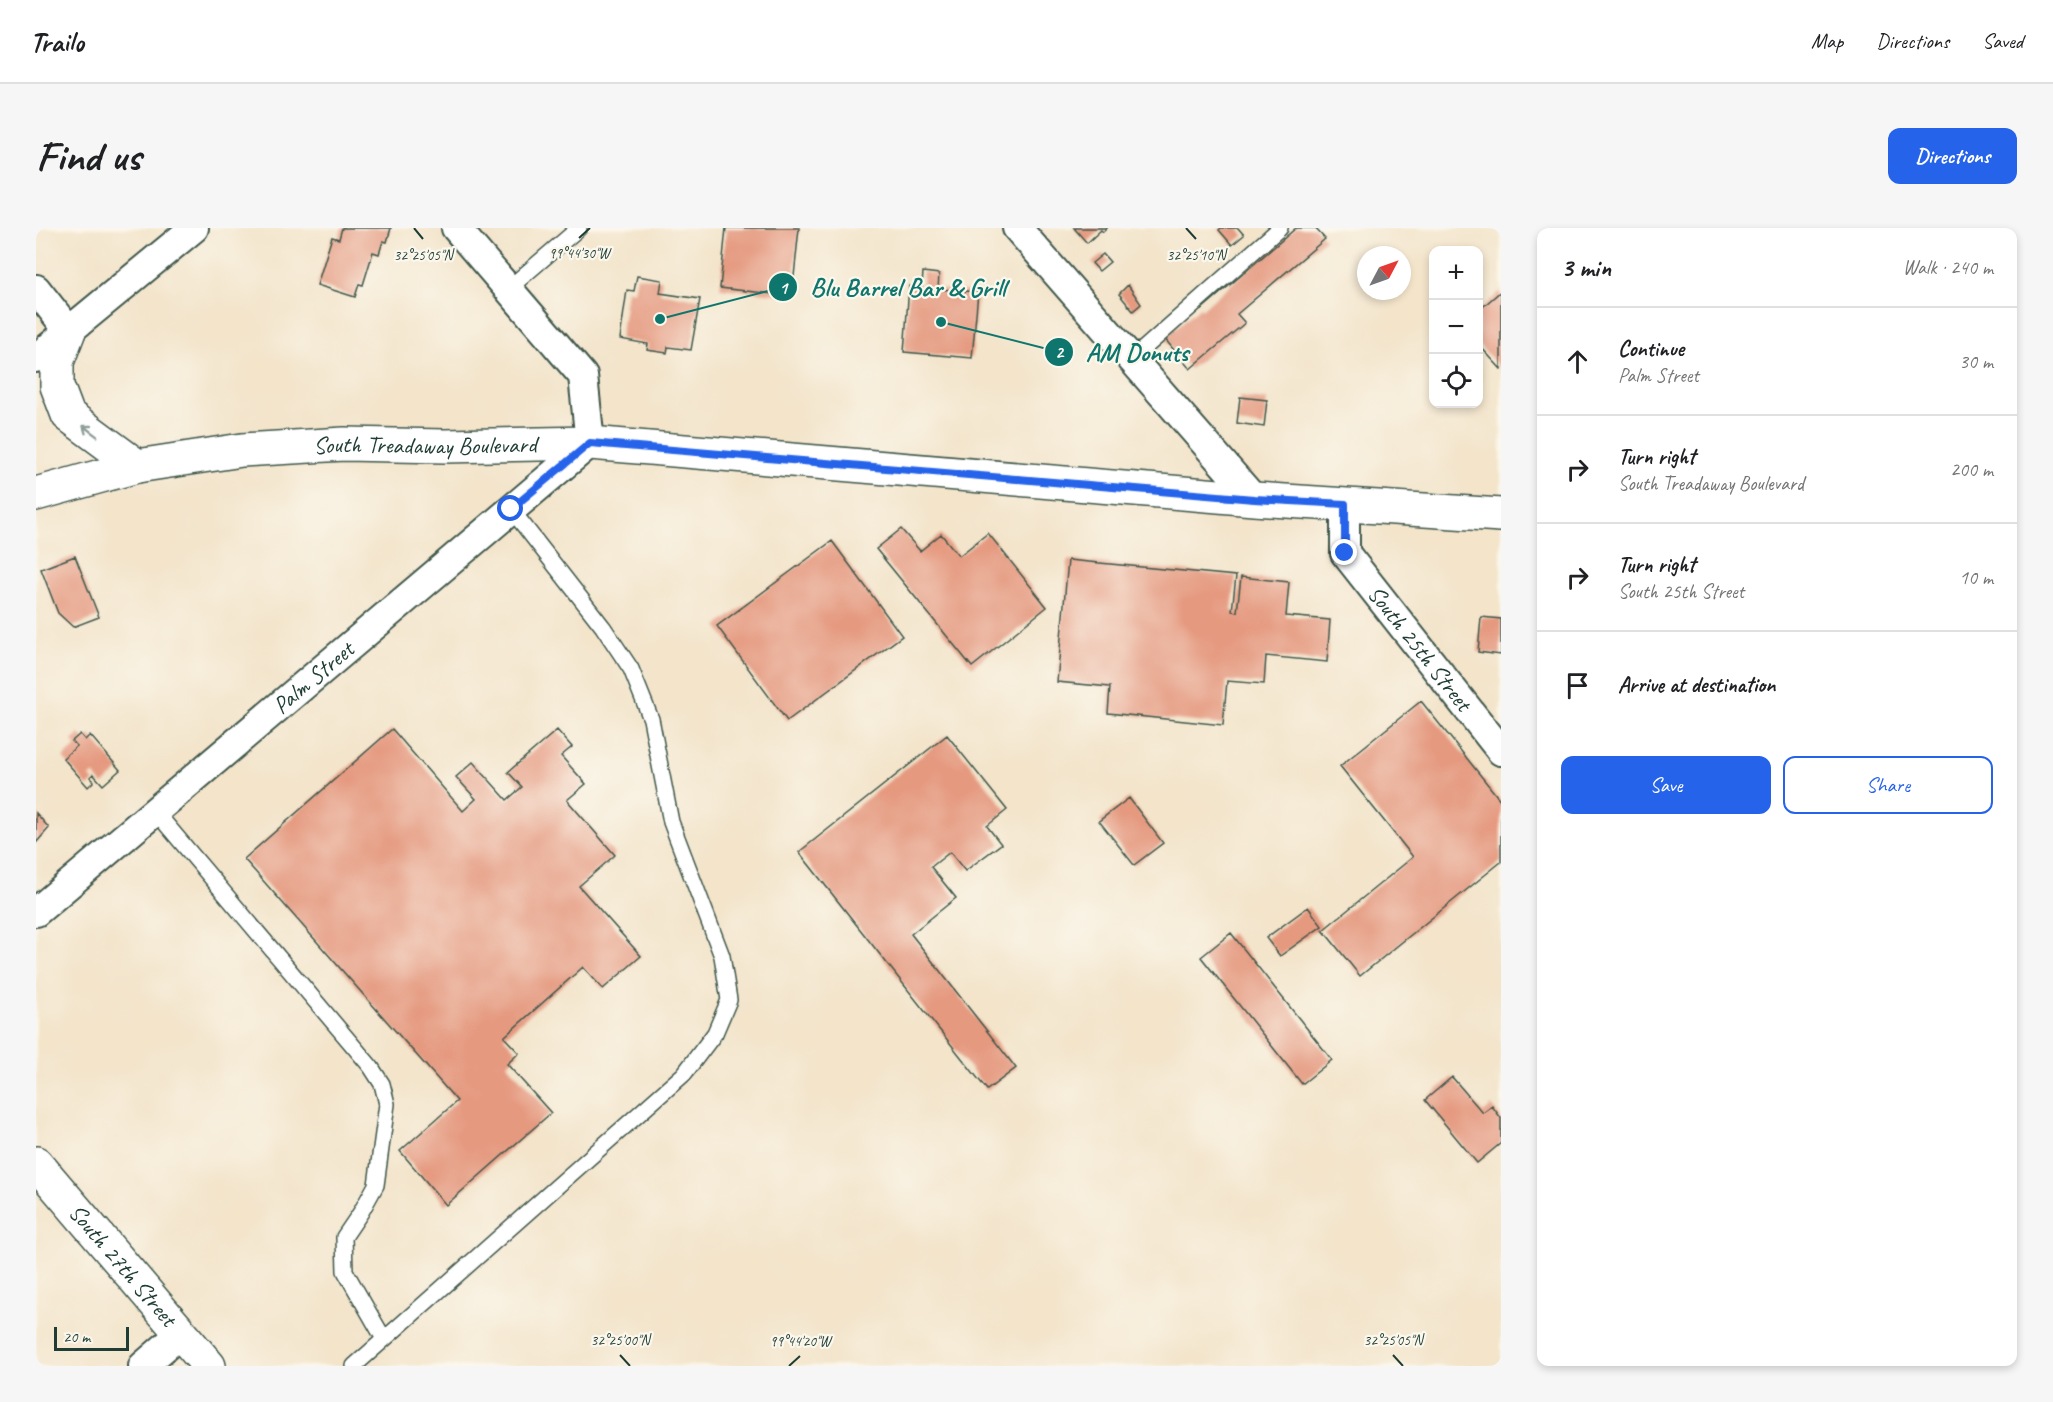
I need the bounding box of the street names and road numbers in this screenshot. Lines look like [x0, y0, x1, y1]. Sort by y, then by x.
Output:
street label: South Treadaway Boulevard [312, 429, 540, 461]
street label: South 25th Street [1361, 579, 1480, 718]
street label: Palm Street [266, 633, 361, 720]
street label: South 27th Street [62, 1198, 185, 1334]

